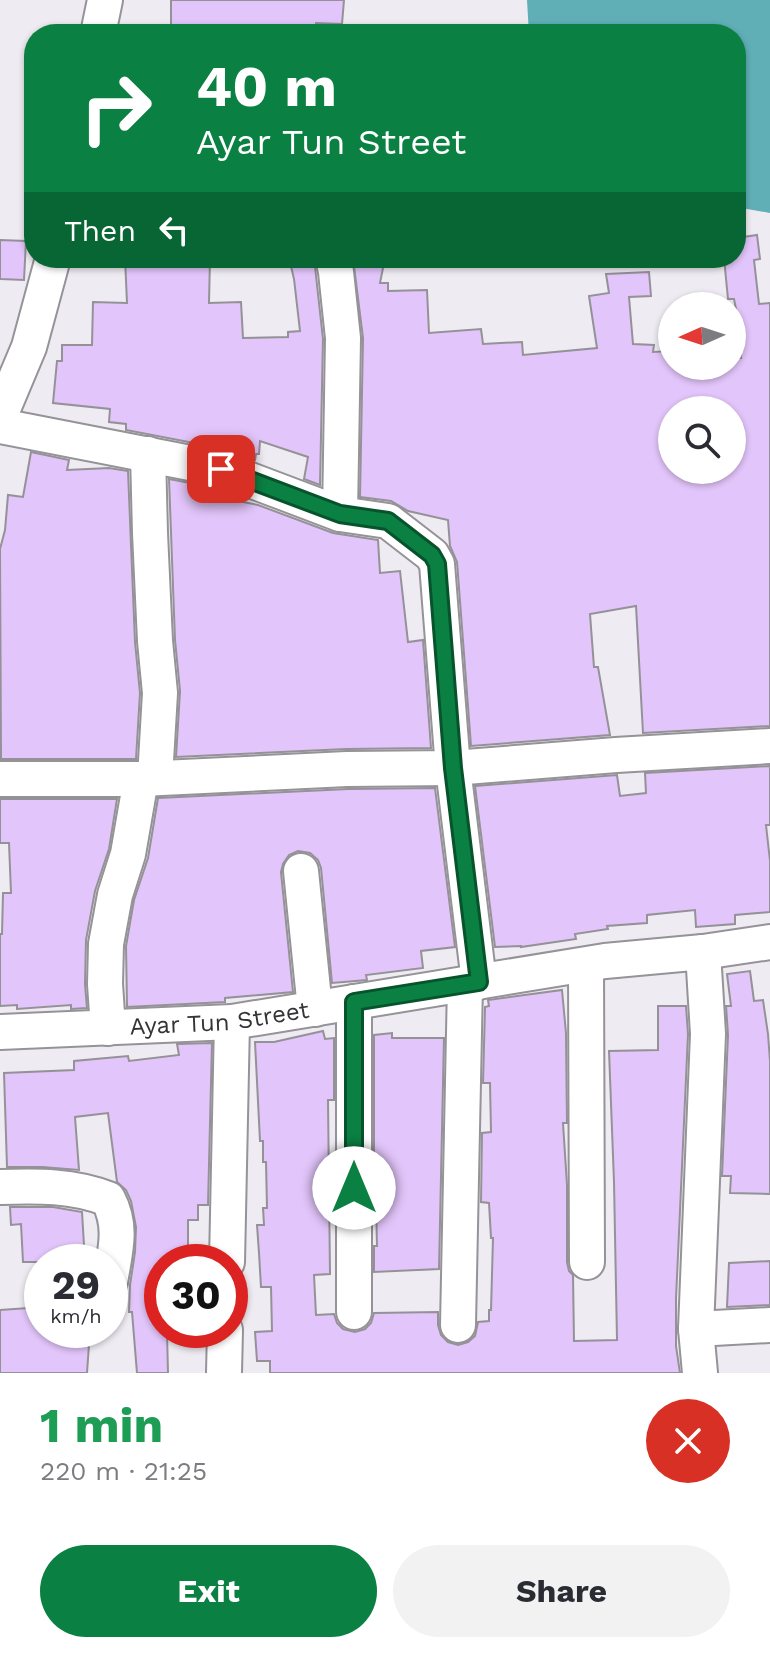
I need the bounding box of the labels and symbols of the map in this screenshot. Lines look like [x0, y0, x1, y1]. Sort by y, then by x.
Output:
north arrow [658, 292, 746, 380]
pin [187, 435, 255, 503]
street label: Ayar Tun Street [129, 996, 311, 1040]
position arrow [312, 1146, 396, 1230]
speed limit sign: 30 [144, 1244, 248, 1348]

